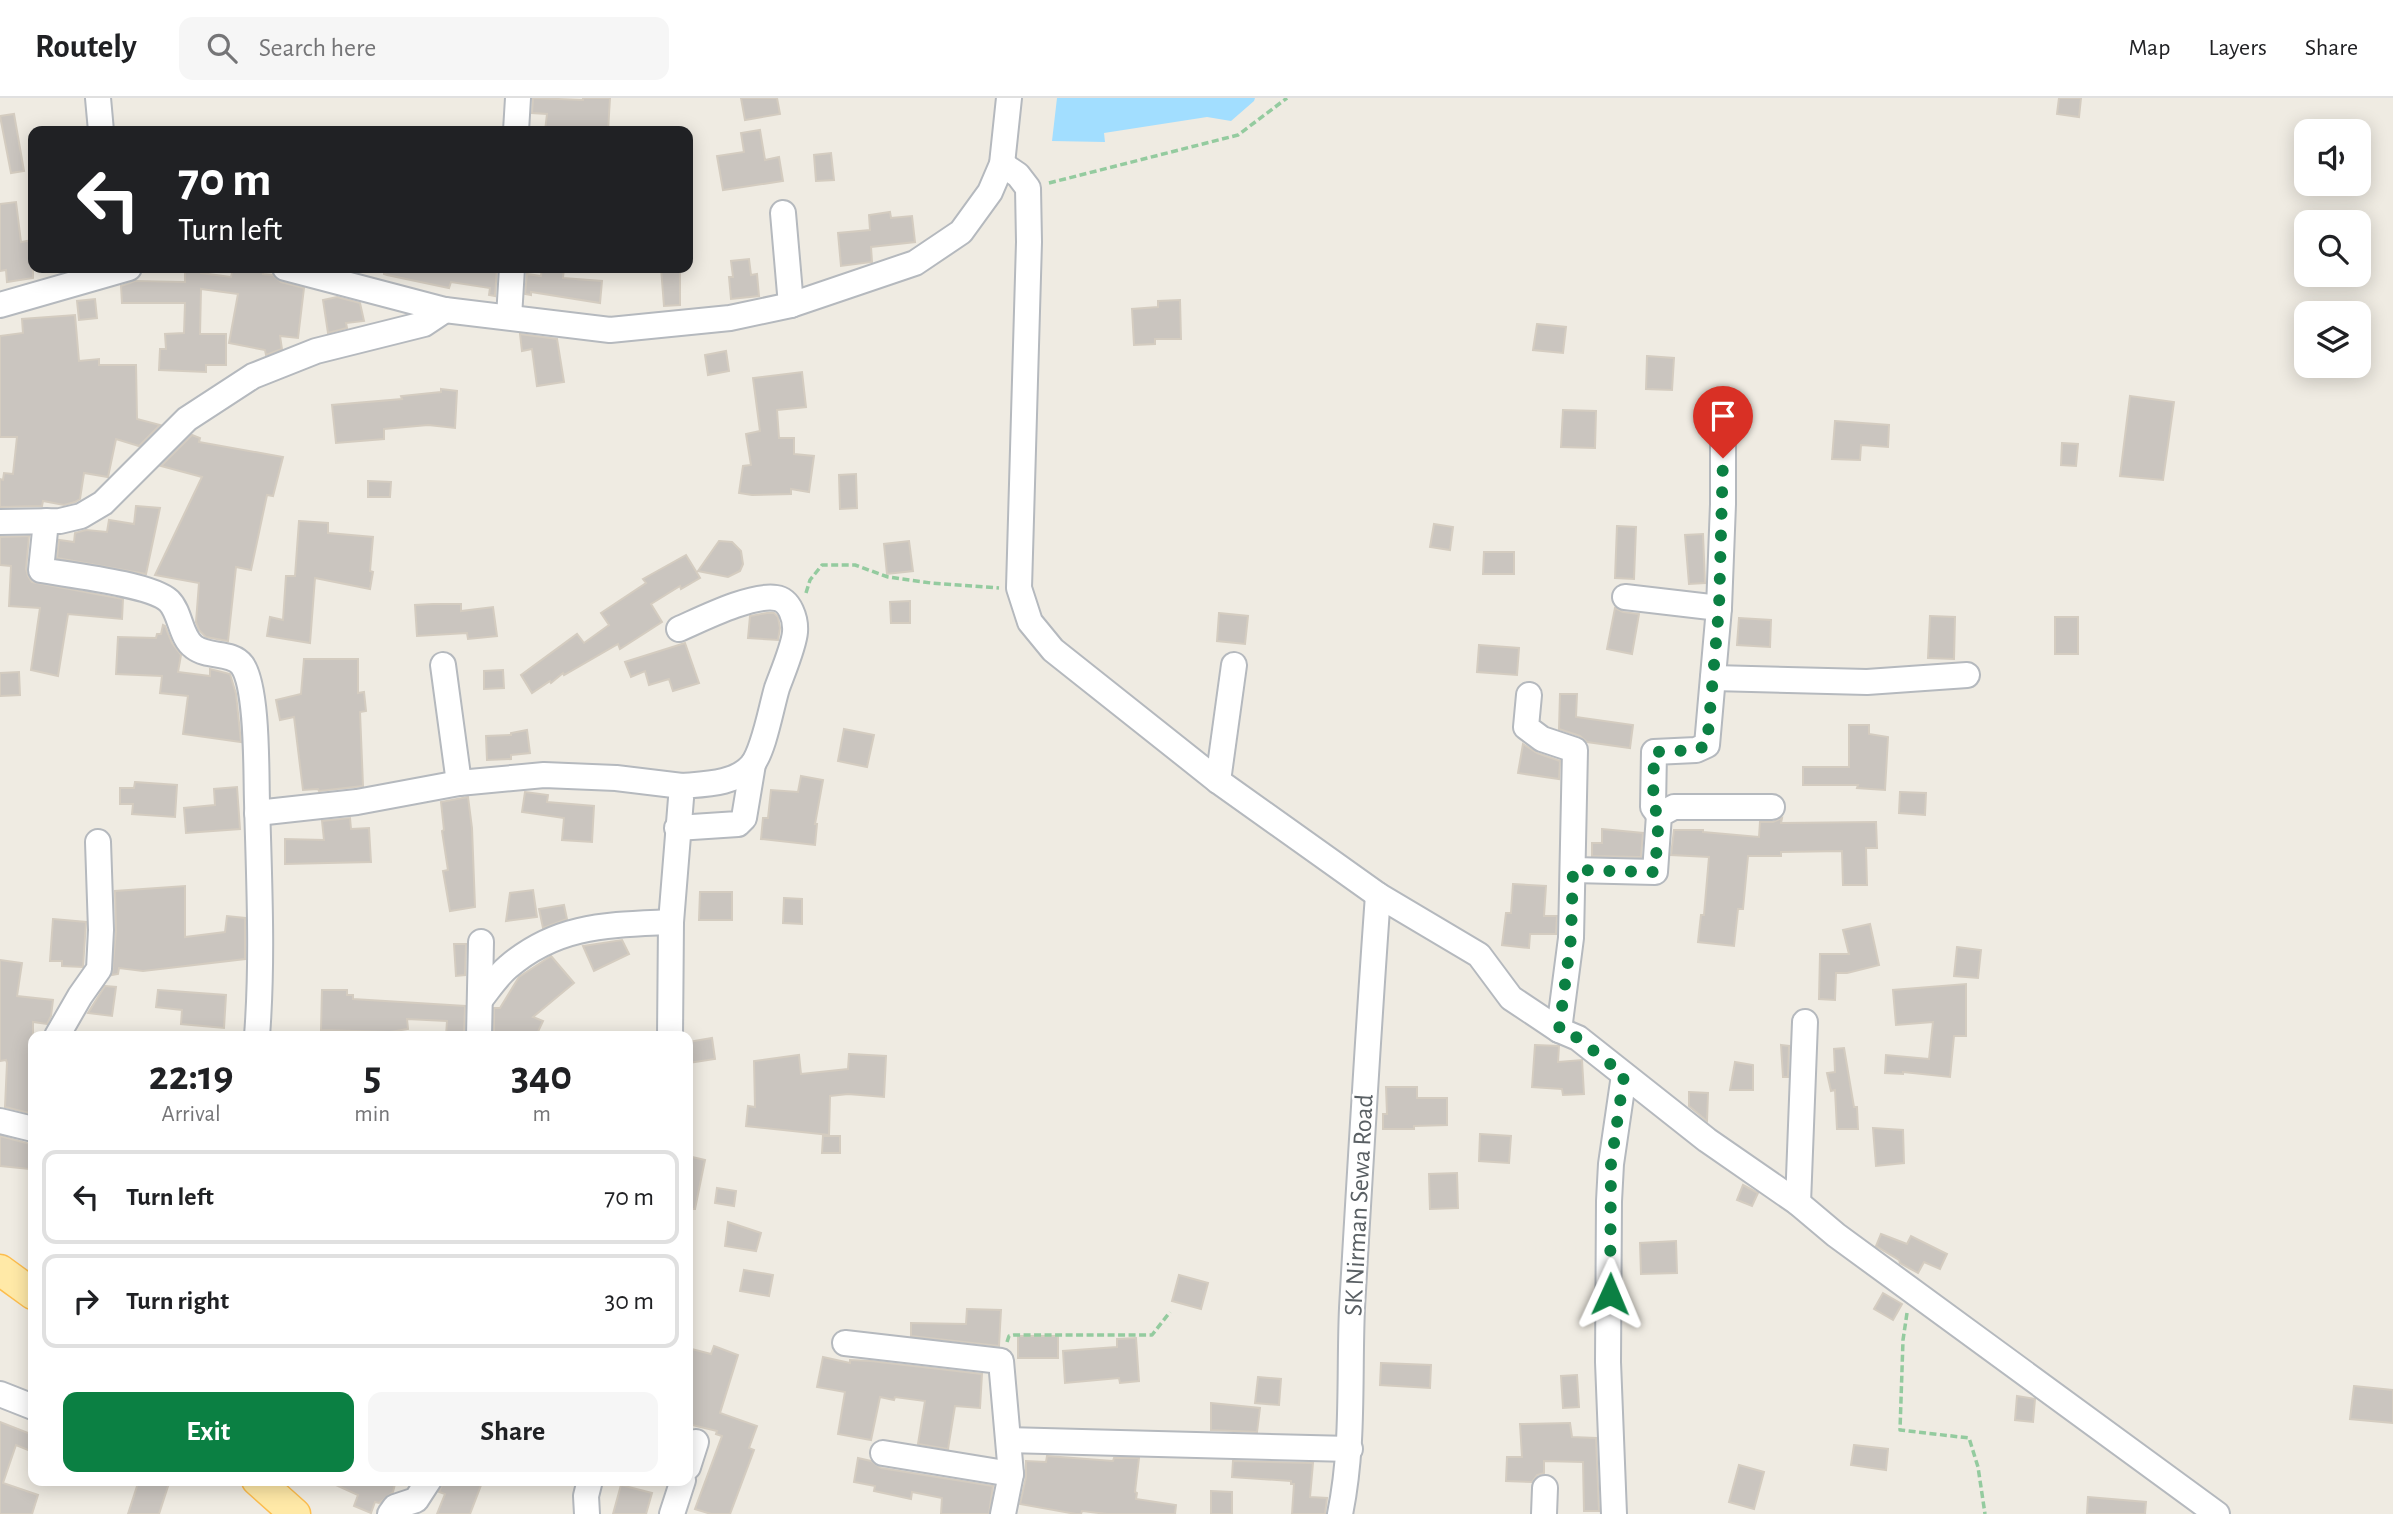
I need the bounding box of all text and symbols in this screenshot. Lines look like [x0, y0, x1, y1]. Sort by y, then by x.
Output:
search box [179, 17, 669, 80]
icon: search [203, 29, 241, 67]
text: Routely [35, 31, 137, 64]
text: Search here [259, 35, 376, 61]
text: Map [2128, 36, 2170, 60]
text: Layers [2208, 36, 2267, 60]
text: Share [2305, 36, 2358, 60]
map controls [2294, 119, 2371, 378]
button: sound [2294, 119, 2371, 196]
icon: left [63, 154, 154, 245]
text: 70 m [178, 156, 272, 205]
button: search [2294, 210, 2371, 287]
text: Turn left [178, 214, 282, 246]
button: layers [2294, 301, 2371, 378]
pin [1693, 386, 1753, 458]
icon: arrive [1704, 397, 1742, 435]
text: 22:19 [149, 1055, 233, 1097]
text: 5 [363, 1055, 381, 1097]
text: 340 [511, 1055, 572, 1097]
street label: SK Nirman Sewa Road [1340, 1093, 1378, 1317]
text: Arrival [162, 1103, 221, 1126]
text: min [354, 1103, 390, 1126]
text: m [532, 1103, 551, 1126]
icon: left [67, 1178, 105, 1216]
text: Turn left [126, 1184, 214, 1210]
text: 70 m [604, 1184, 654, 1210]
position arrow [1573, 1257, 1647, 1331]
icon: right [67, 1282, 105, 1320]
text: Turn right [126, 1288, 229, 1314]
text: 30 m [604, 1288, 654, 1314]
button: Exit [63, 1392, 354, 1472]
button: Share [368, 1392, 658, 1472]

